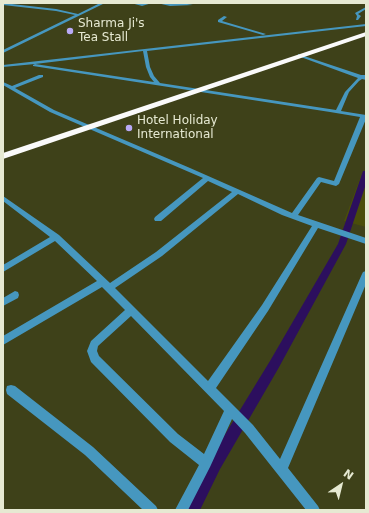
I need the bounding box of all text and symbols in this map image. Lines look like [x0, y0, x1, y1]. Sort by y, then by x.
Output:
place label: Sharma Ji's Tea Stall [78, 17, 145, 45]
marker: Sharma Ji's Tea Stall [65, 26, 75, 36]
place label: Hotel Holiday International [137, 114, 218, 142]
marker: Hotel Holiday International [124, 123, 134, 133]
north arrow [321, 465, 361, 505]
text: N [341, 467, 356, 483]

